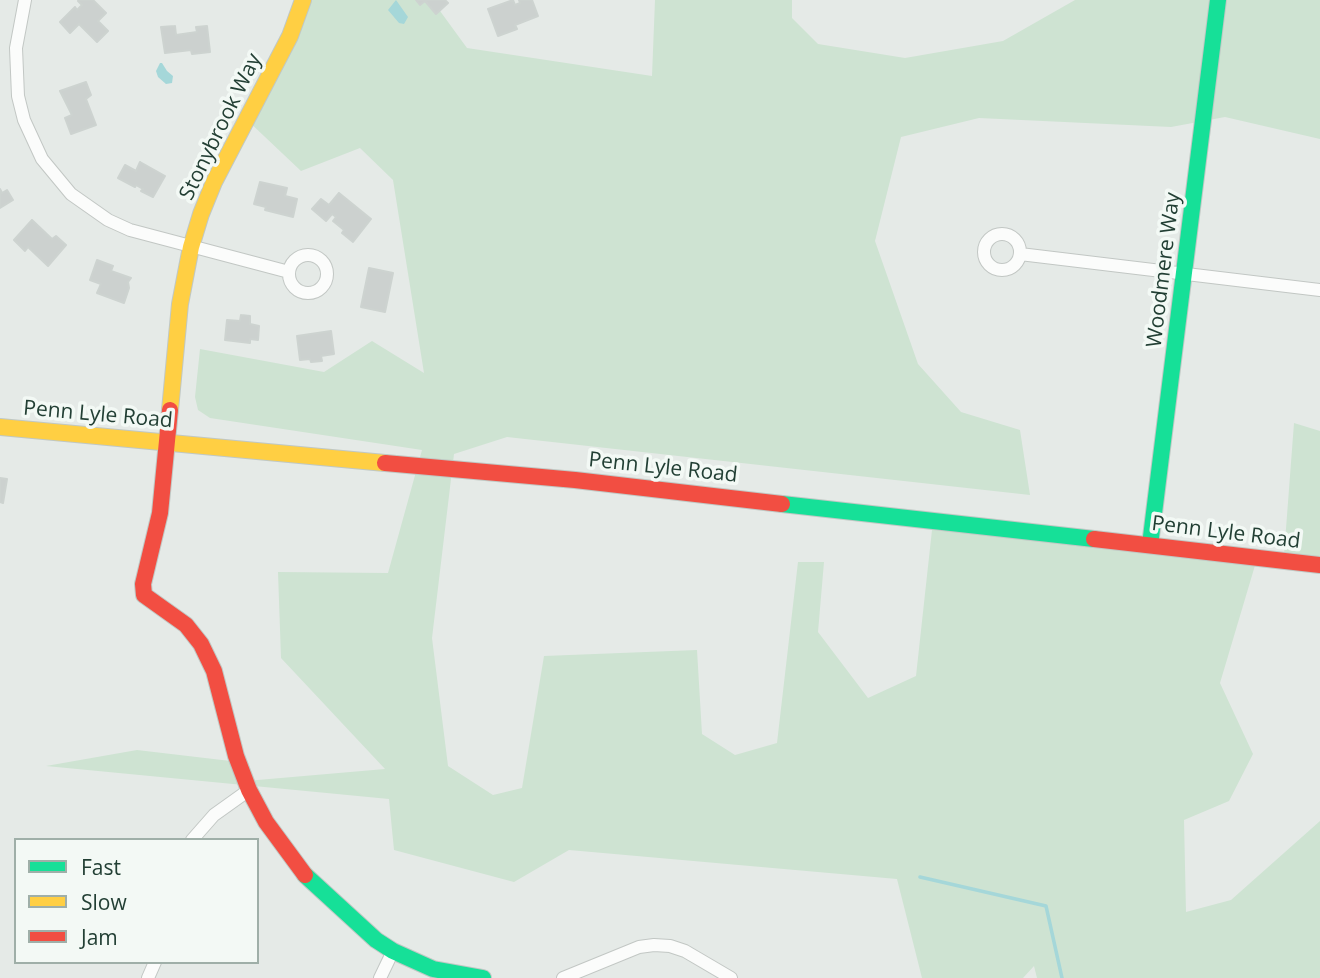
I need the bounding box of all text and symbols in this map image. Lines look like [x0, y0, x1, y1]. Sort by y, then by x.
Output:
street label: Stonybrook Way [175, 50, 267, 204]
street label: Woodmere Way [1142, 191, 1186, 349]
street label: Penn Lyle Road [22, 396, 174, 434]
street label: Penn Lyle Road [587, 448, 739, 488]
street label: Penn Lyle Road [1150, 511, 1302, 555]
legend [14, 838, 259, 964]
text: Fast [81, 853, 121, 881]
text: Slow [81, 888, 127, 916]
text: Jam [81, 923, 118, 951]

